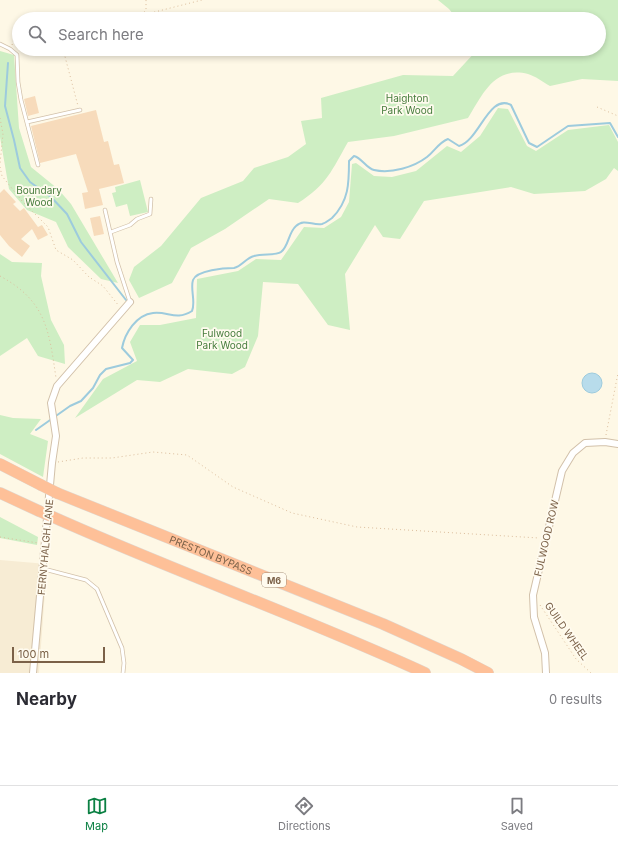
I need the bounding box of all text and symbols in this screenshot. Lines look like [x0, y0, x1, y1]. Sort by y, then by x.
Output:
search box [12, 12, 606, 56]
icon: search [26, 23, 48, 45]
text: Search here [58, 25, 144, 44]
park label: Haighton Park Wood [381, 92, 433, 116]
park label: Boundary Wood [16, 184, 62, 208]
park label: Fulwood Park Wood [196, 327, 248, 351]
street label: FULWOOD ROW [531, 498, 561, 577]
street label: FERNYHALGH LANE [35, 499, 55, 595]
street label: PRESTON BYPASS [168, 533, 254, 577]
road number: M6 [262, 573, 286, 587]
street label: GUILD WHEEL [543, 600, 592, 663]
scale bar [12, 645, 105, 664]
text: 100 m [18, 647, 49, 661]
text: Nearby [16, 689, 77, 709]
text: 0 results [549, 691, 602, 707]
tab: Map [85, 795, 108, 833]
tab: Directions [278, 795, 331, 833]
tab: Saved [501, 795, 533, 833]

